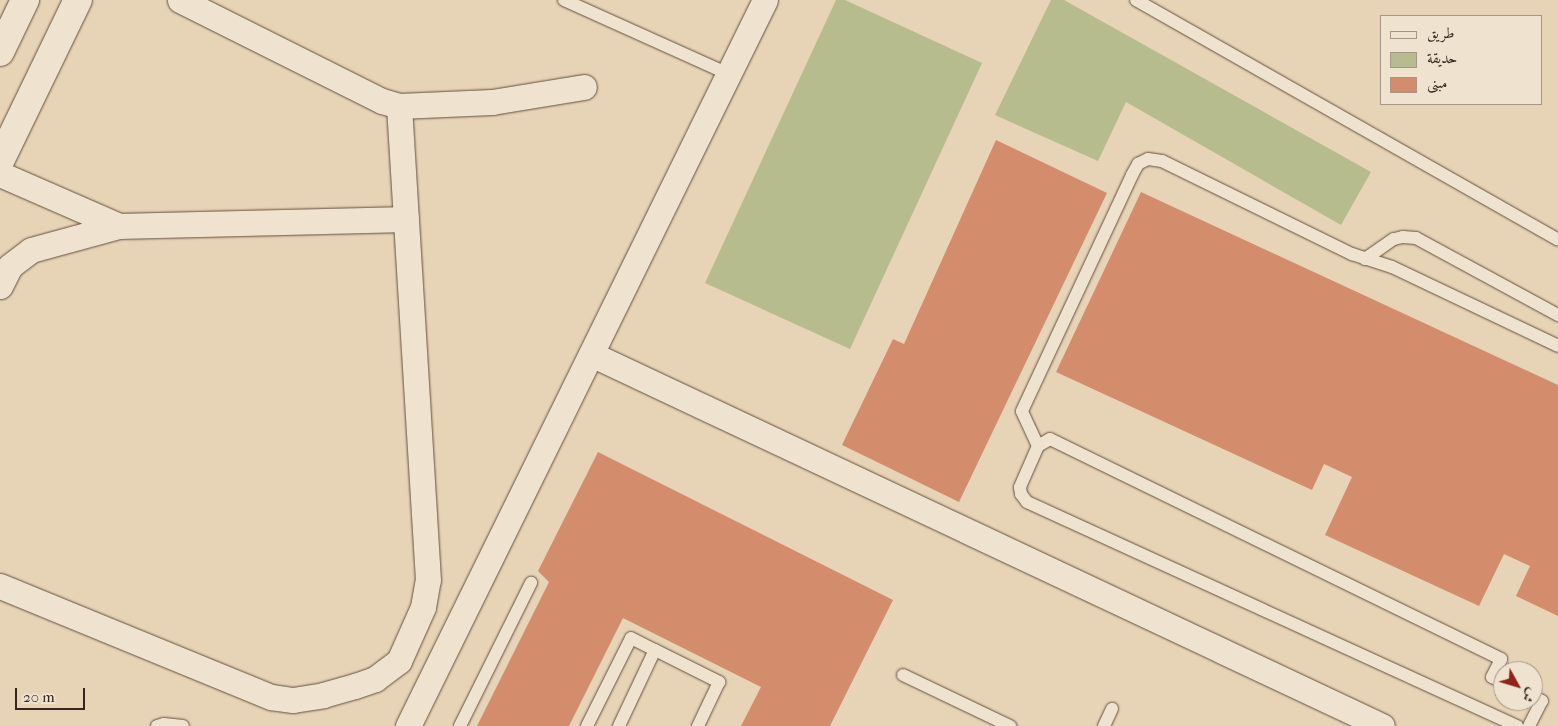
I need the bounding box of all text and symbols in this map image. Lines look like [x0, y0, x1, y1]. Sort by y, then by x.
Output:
legend [1380, 15, 1543, 105]
text: طريق [1427, 24, 1454, 42]
text: حديقة [1427, 49, 1457, 67]
text: مبنى [1427, 74, 1447, 92]
north arrow [1493, 661, 1543, 711]
scale bar [18, 678, 88, 710]
text: ش [1518, 684, 1540, 706]
text: 20 m [23, 688, 55, 706]

